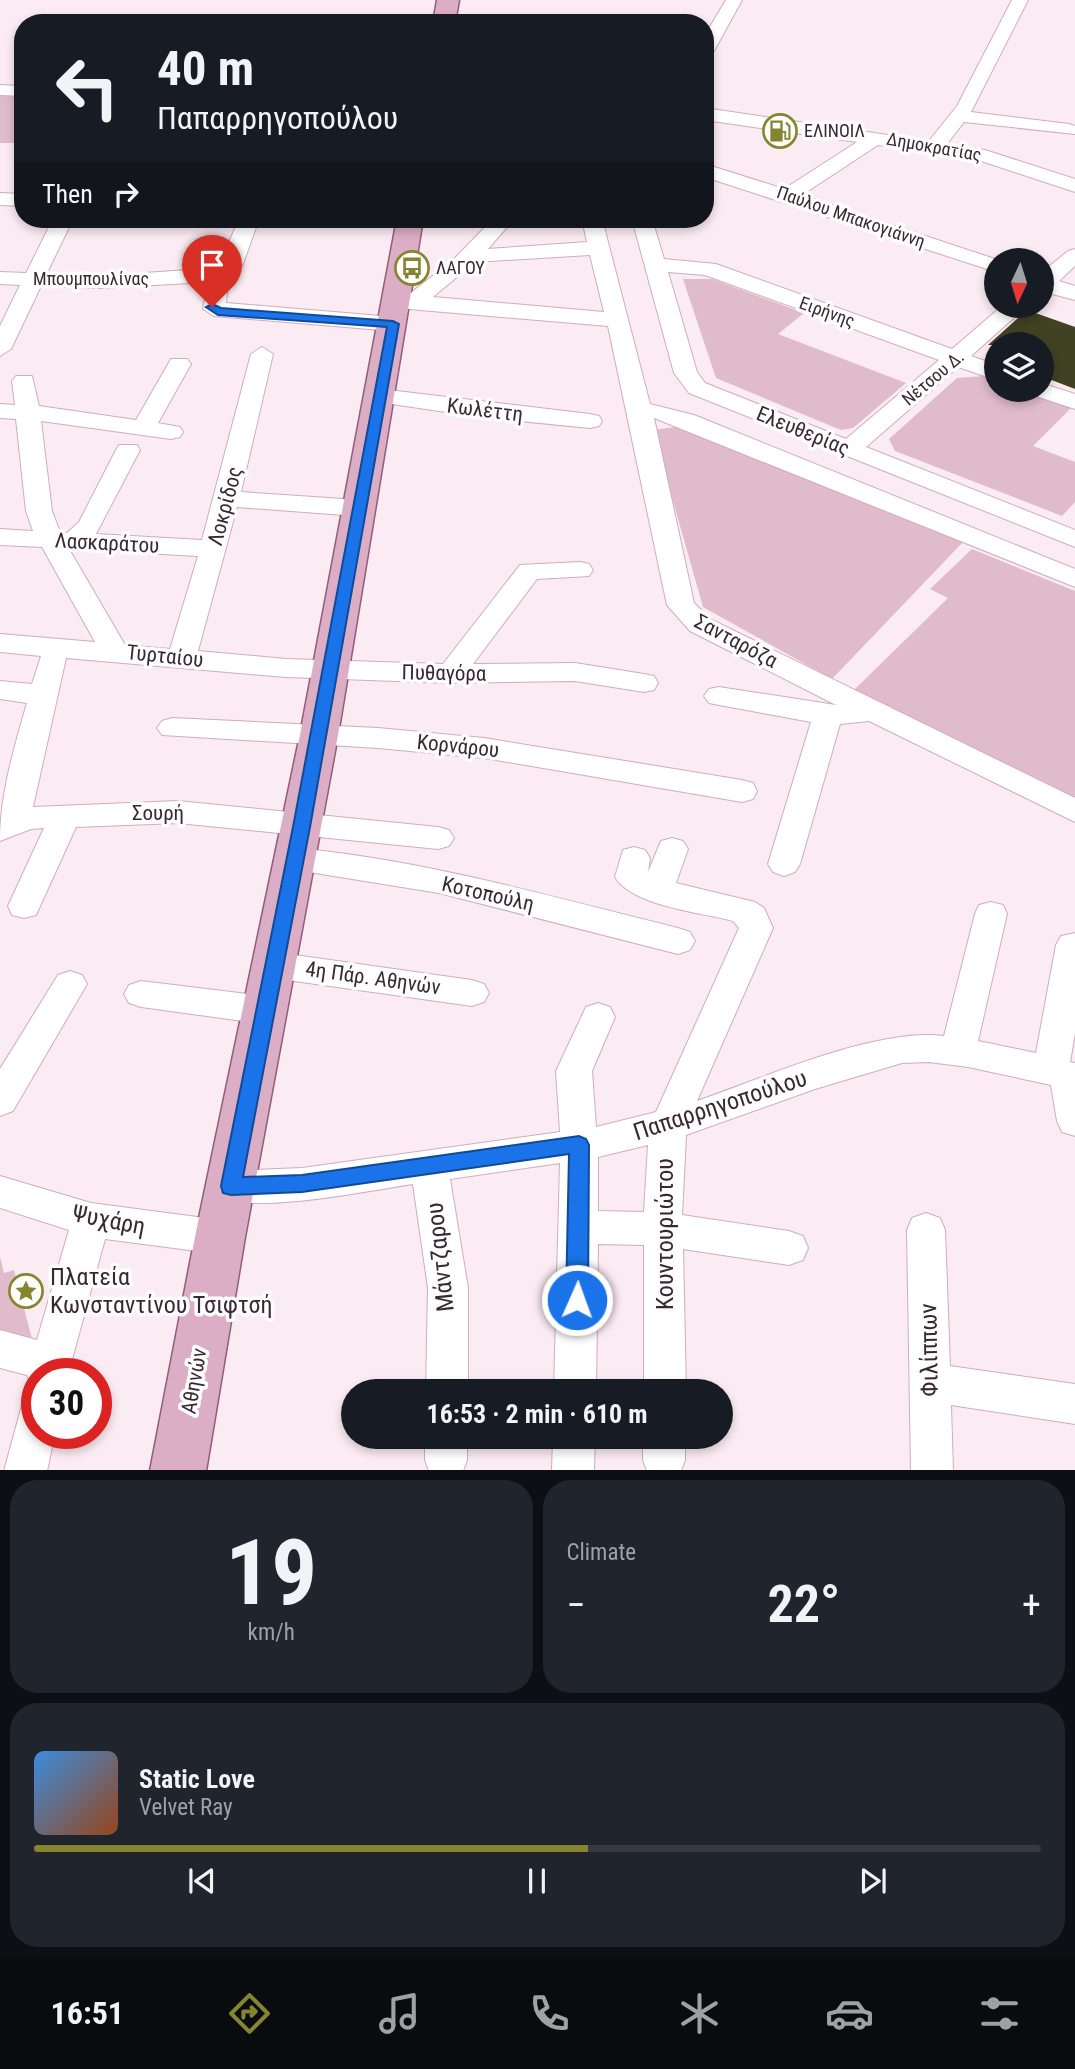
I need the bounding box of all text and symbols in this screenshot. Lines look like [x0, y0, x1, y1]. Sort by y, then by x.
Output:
text: 40 m [157, 40, 254, 97]
icon: left [42, 42, 133, 133]
text: Παπαρρηγοπούλου [157, 99, 398, 137]
fuel station icon: ΕΛΙΝΟΙΛ [761, 112, 799, 150]
place label: ΕΛΙΝΟΙΛ [804, 120, 865, 141]
street label: Δημοκρατίας [885, 128, 983, 165]
icon: right [107, 175, 145, 213]
text: Then [42, 179, 93, 209]
street label: Παύλου Μπακογιάννη [774, 181, 928, 252]
pin [182, 235, 242, 307]
icon: arrive [193, 246, 231, 284]
north arrow [984, 248, 1054, 318]
map controls [984, 248, 1054, 402]
bus stop icon: ΛΑΓΟΥ [393, 249, 431, 287]
place label: ΛΑΓΟΥ [436, 257, 485, 278]
street label: Μπουμπουλίνας [33, 268, 149, 289]
street label: Ειρήνης [797, 292, 858, 331]
button: layers [984, 332, 1054, 402]
street label: Νέτσου Δ. [897, 346, 968, 410]
street label: Κωλέττη [446, 393, 524, 427]
street label: Ελευθερίας [753, 402, 853, 460]
street label: Λοκρίδος [203, 464, 247, 548]
street label: Λασκαράτου [54, 528, 160, 558]
street label: Σανταρόζα [690, 609, 782, 673]
street label: Τυρταίου [125, 640, 205, 672]
street label: Πυθαγόρα [402, 660, 487, 686]
street label: Κορνάρου [416, 730, 500, 762]
street label: Σουρή [132, 801, 184, 825]
street label: Κοτοπούλη [440, 872, 536, 916]
street label: 4η Πάρ. Αθηνών [304, 957, 442, 999]
street label: Παπαρρηγοπούλου [630, 1064, 810, 1146]
street label: Κουντουριώτου [651, 1158, 679, 1310]
street label: Ψυχάρη [70, 1199, 148, 1241]
street label: Μάντζαρου [420, 1201, 460, 1313]
place label: Πλατεία Κωνσταντίνου Τσιφτσή [50, 1263, 273, 1319]
position arrow [540, 1263, 614, 1337]
place icon: Πλατεία Κωνσταντίνου Τσιφτσή [7, 1272, 45, 1310]
street label: Φιλίππων [914, 1303, 944, 1397]
street label: Αθηνών [176, 1346, 212, 1416]
speed limit sign: 30 [21, 1358, 112, 1449]
text: 16:53 · 2 min · 610 m [427, 1399, 647, 1429]
text: 19 [225, 1520, 317, 1626]
text: Climate [567, 1539, 636, 1566]
text: 22° [767, 1574, 840, 1635]
text: − [567, 1583, 586, 1627]
text: + [1022, 1583, 1041, 1627]
text: km/h [248, 1619, 295, 1646]
text: Static Love [139, 1764, 255, 1794]
text: Velvet Ray [139, 1794, 233, 1821]
icon: previous [183, 1862, 221, 1900]
icon: pause [518, 1862, 556, 1900]
icon: next [854, 1862, 892, 1900]
icon: directions [225, 1989, 274, 2038]
icon: music [375, 1989, 424, 2038]
icon: phone [525, 1989, 574, 2038]
icon: climate [675, 1989, 724, 2038]
icon: car [825, 1989, 874, 2038]
icon: filters [975, 1989, 1024, 2038]
text: 16:51 [51, 1994, 124, 2032]

